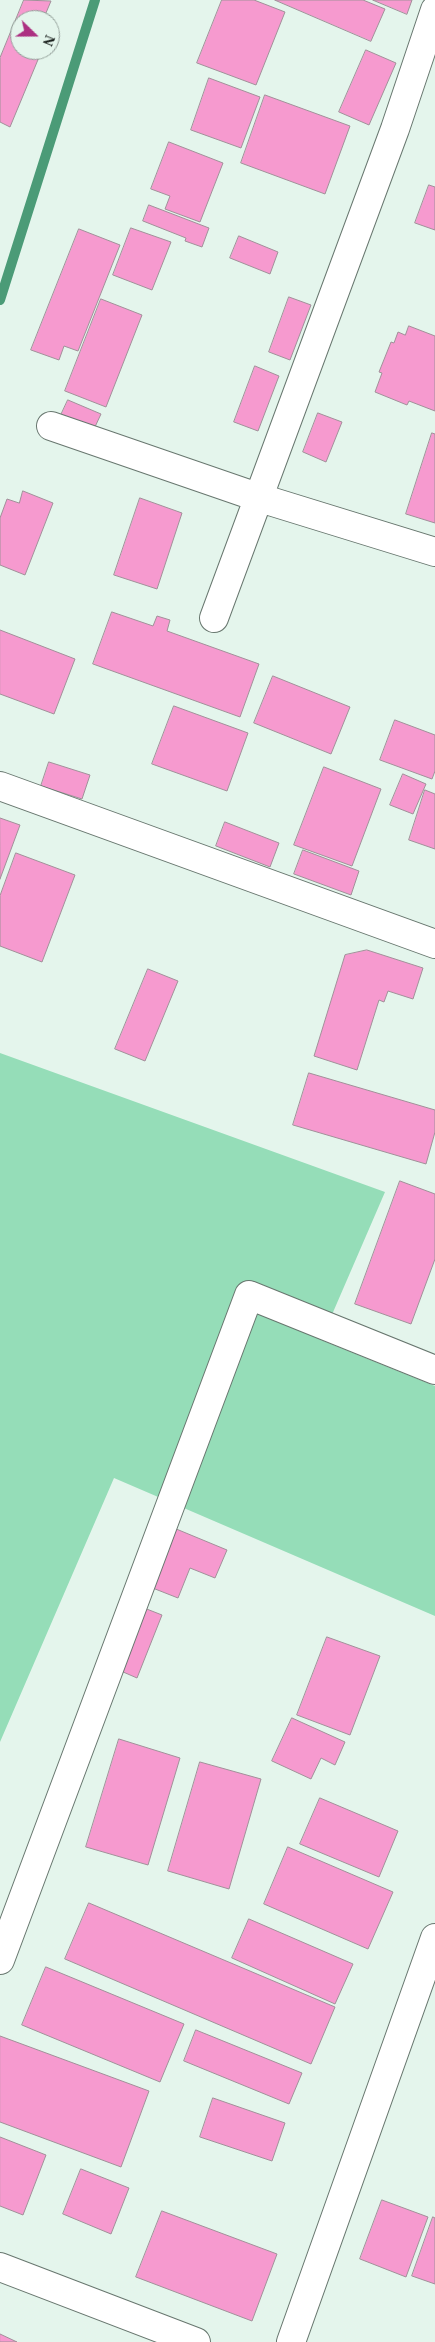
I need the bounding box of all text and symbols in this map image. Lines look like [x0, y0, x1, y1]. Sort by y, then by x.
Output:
north arrow [10, 10, 60, 60]
text: N [40, 33, 57, 48]

